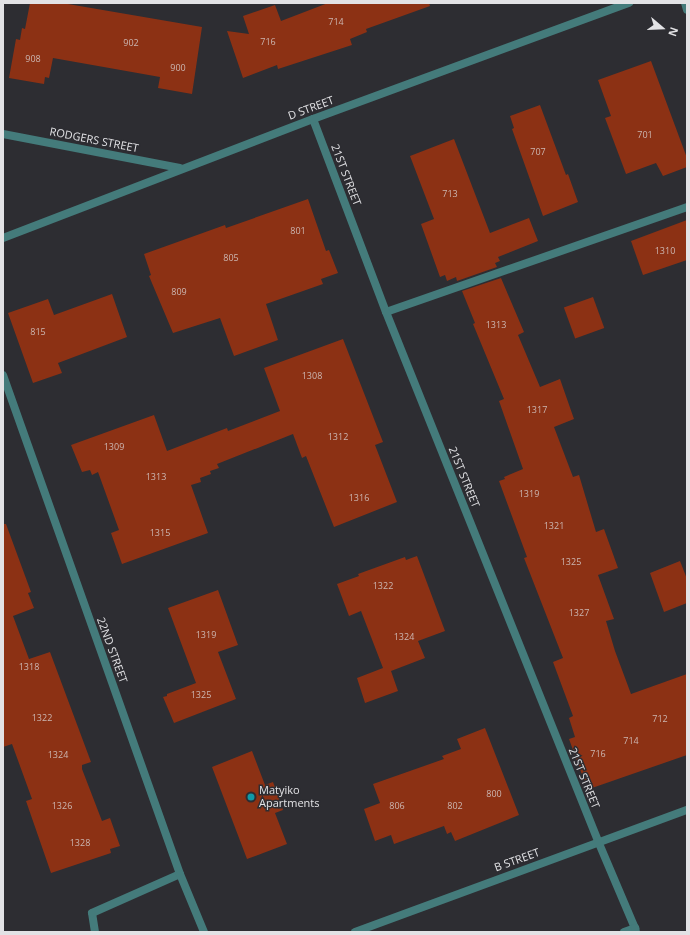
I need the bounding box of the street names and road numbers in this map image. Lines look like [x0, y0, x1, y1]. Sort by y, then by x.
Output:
street label: D STREET [286, 94, 336, 122]
street label: RODGERS STREET [48, 125, 140, 155]
street label: 21ST STREET [328, 142, 364, 208]
street label: 21ST STREET [446, 445, 482, 509]
street label: 22ND STREET [94, 615, 130, 685]
street label: 21ST STREET [566, 746, 602, 810]
street label: B STREET [493, 846, 541, 874]

